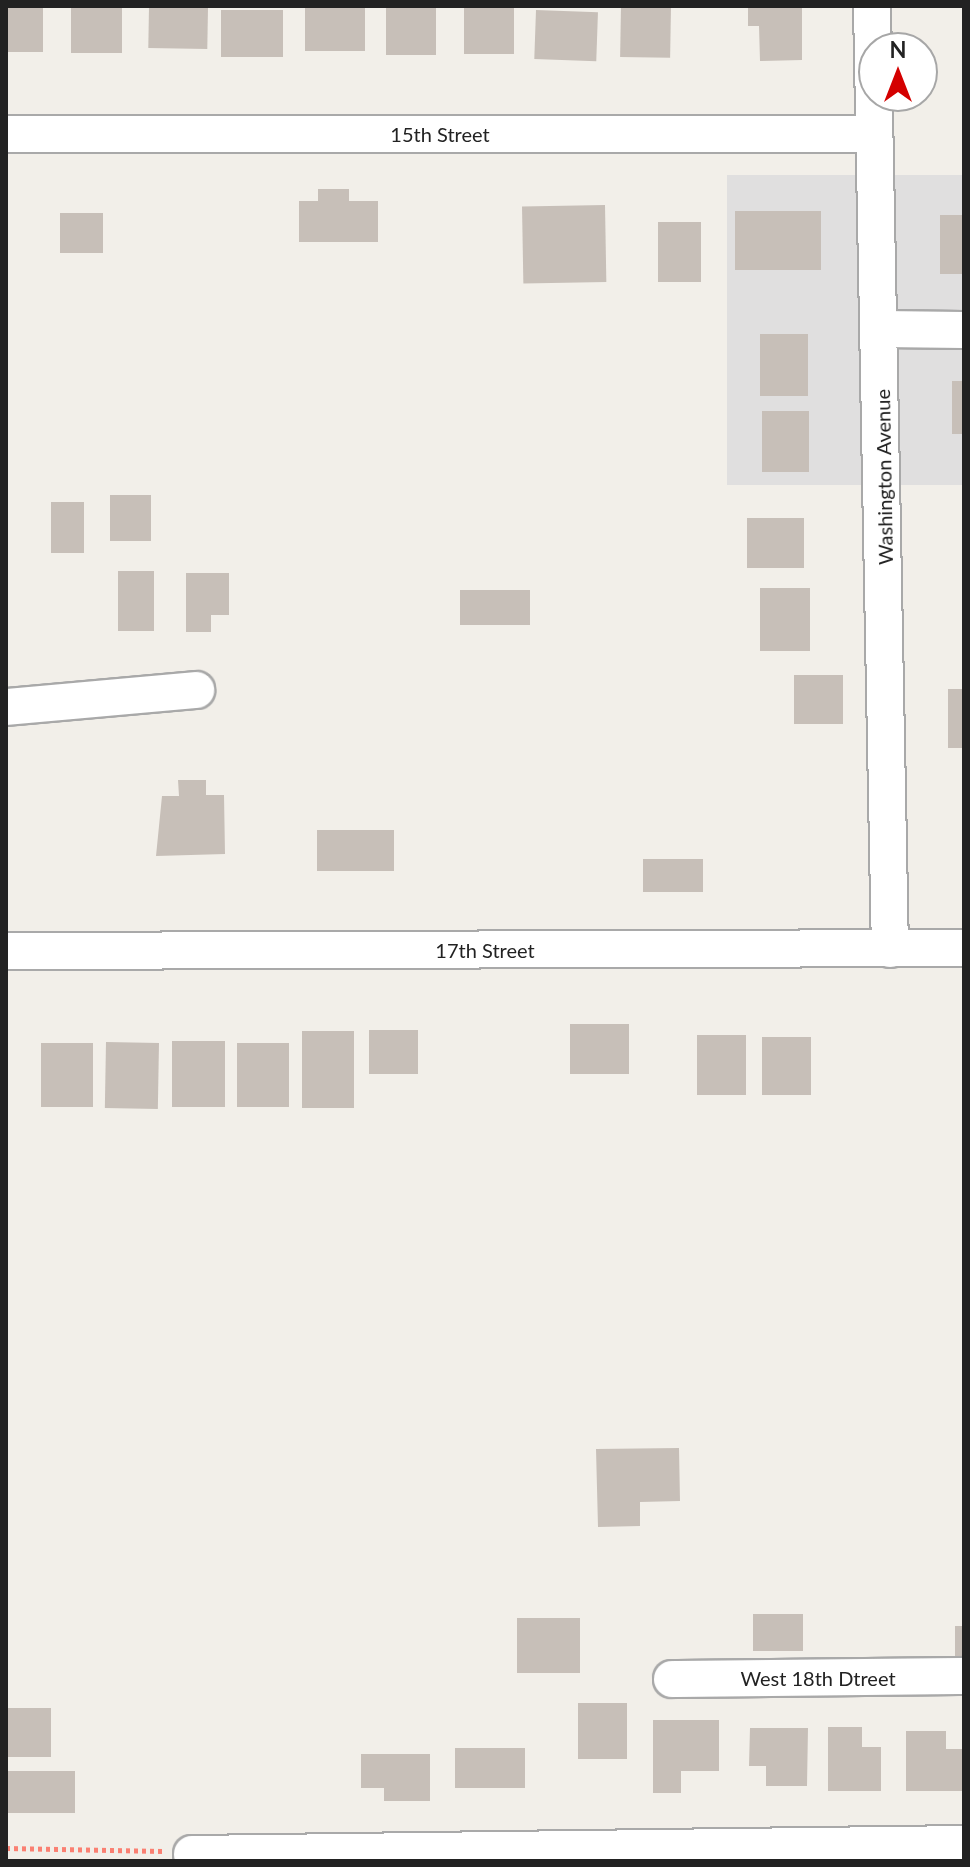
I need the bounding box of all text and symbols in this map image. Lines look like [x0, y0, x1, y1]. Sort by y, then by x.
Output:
north arrow [858, 32, 938, 112]
text: N [890, 36, 906, 63]
street label: 15th Street [390, 122, 490, 146]
street label: Washington Avenue [870, 388, 898, 566]
street label: 17th Street [435, 938, 535, 962]
street label: West 18th Dtreet [740, 1666, 896, 1690]

